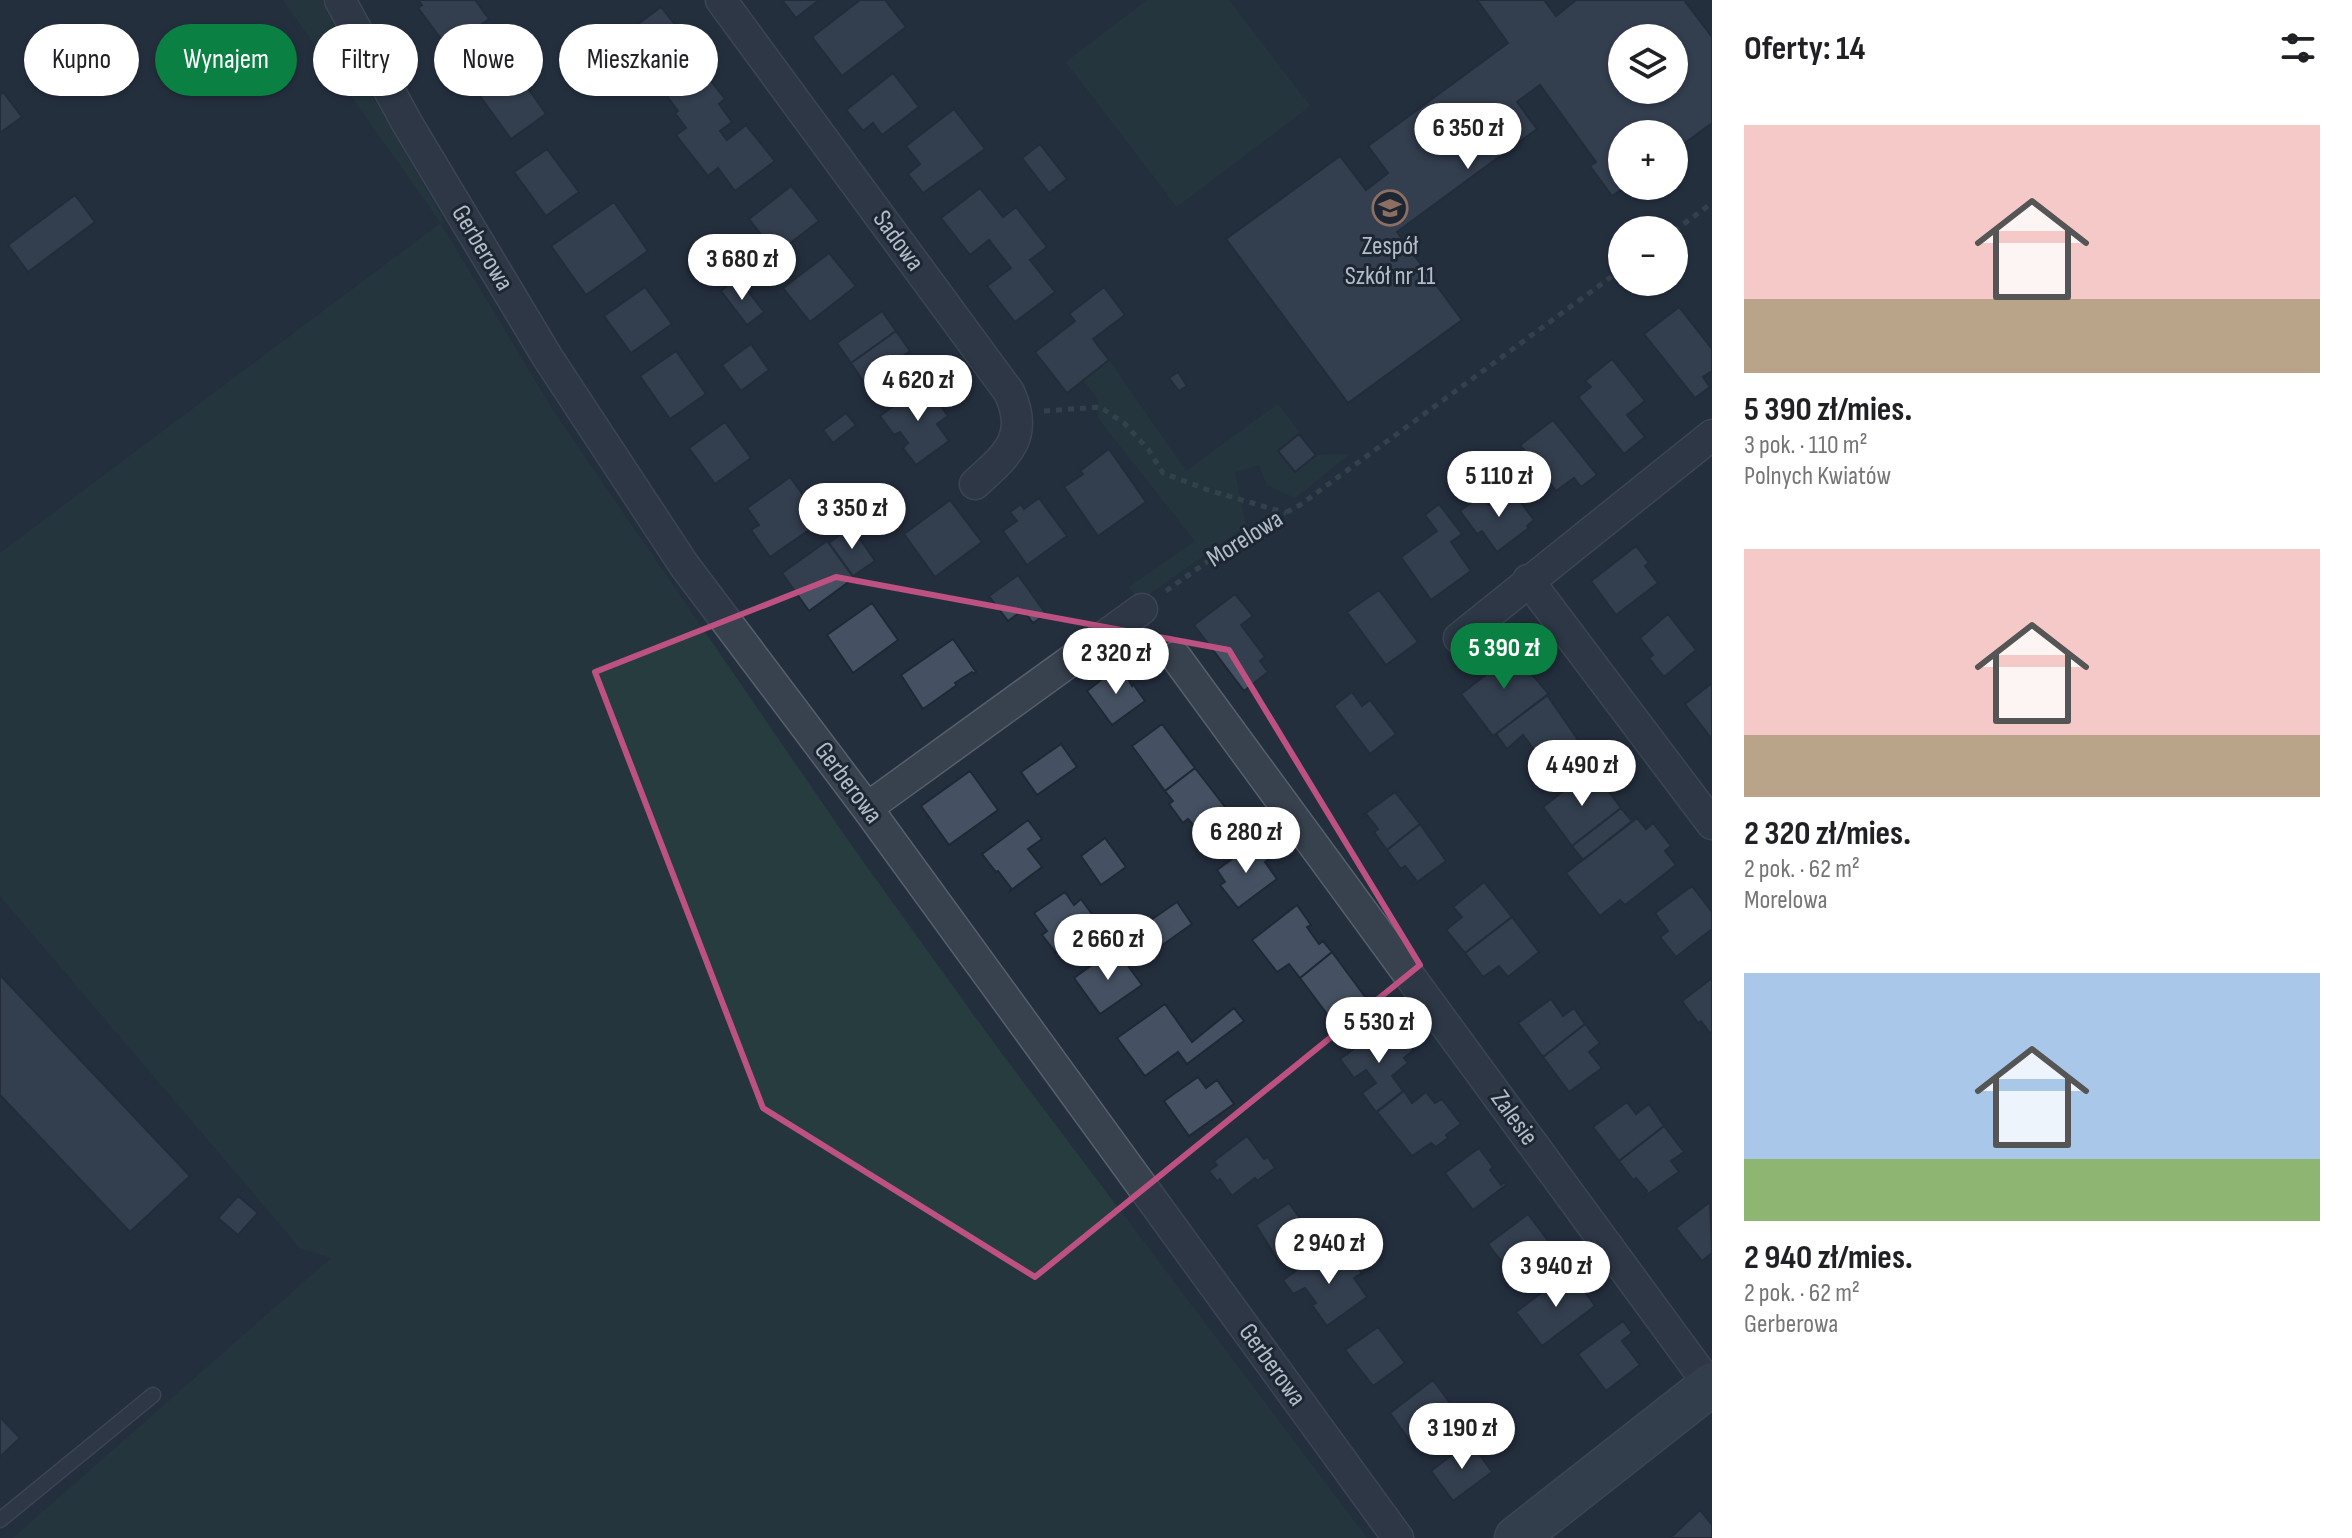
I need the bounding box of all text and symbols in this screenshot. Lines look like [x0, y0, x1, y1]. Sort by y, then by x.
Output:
chip: Kupno [24, 24, 139, 96]
chip: Wynajem [155, 24, 297, 96]
chip: Filtry [313, 24, 418, 96]
chip: Nowe [434, 24, 543, 96]
chip: Mieszkanie [559, 24, 718, 96]
map controls [1608, 24, 1688, 296]
button: layers [1608, 24, 1688, 104]
icon: filters [2276, 26, 2320, 70]
text: Oferty: 14 [1744, 28, 1865, 69]
pin: 6 350 zł [1385, 103, 1551, 171]
text: 6 350 zł [1432, 113, 1504, 144]
button: + [1608, 120, 1688, 200]
icon: home [1960, 177, 2104, 321]
school or university icon: Zespół Szkół nr 11 [1371, 189, 1409, 227]
street label: Gerberowa [444, 200, 520, 296]
street label: Sadowa [866, 205, 930, 277]
button: − [1608, 216, 1688, 296]
place label: Zespół Szkół nr 11 [1345, 231, 1435, 292]
pin: 3 680 zł [659, 234, 825, 302]
text: 3 680 zł [706, 244, 778, 275]
pin: 4 620 zł [835, 355, 1001, 423]
text: 4 620 zł [882, 365, 954, 396]
text: 5 390 zł/mies. [1744, 389, 1912, 430]
text: 3 pok. · 110 m² [1744, 430, 1868, 461]
pin: 5 110 zł [1416, 451, 1582, 519]
text: 5 110 zł [1465, 461, 1533, 492]
text: Polnych Kwiatów [1744, 461, 1891, 492]
pin: 3 350 zł [769, 483, 935, 551]
text: 3 350 zł [817, 493, 887, 524]
street label: Morelowa [1201, 504, 1289, 574]
icon: home [1960, 601, 2104, 745]
pin: 5 390 zł [1421, 623, 1587, 691]
pin: 2 320 zł [1033, 628, 1199, 696]
text: 5 390 zł [1468, 633, 1540, 664]
text: 2 320 zł [1081, 638, 1151, 669]
street label: Gerberowa [807, 736, 889, 830]
pin: 4 490 zł [1499, 740, 1665, 808]
text: 4 490 zł [1546, 750, 1618, 781]
pin: 6 280 zł [1163, 807, 1329, 875]
text: 2 320 zł/mies. [1744, 813, 1911, 854]
text: 6 280 zł [1210, 817, 1282, 848]
text: 2 pok. · 62 m² [1744, 854, 1860, 885]
text: Morelowa [1744, 885, 1828, 916]
pin: 2 660 zł [1025, 914, 1191, 982]
text: 2 660 zł [1072, 924, 1144, 955]
pin: 5 530 zł [1296, 997, 1462, 1065]
text: 5 530 zł [1344, 1007, 1414, 1038]
icon: home [1960, 1025, 2104, 1169]
street label: Zalesie [1484, 1084, 1544, 1152]
pin: 2 940 zł [1246, 1218, 1412, 1286]
text: 2 940 zł [1293, 1228, 1365, 1259]
text: 2 940 zł/mies. [1744, 1237, 1913, 1278]
pin: 3 940 zł [1473, 1241, 1639, 1309]
text: 3 940 zł [1520, 1251, 1592, 1282]
text: 2 pok. · 62 m² [1744, 1278, 1860, 1309]
text: Gerberowa [1744, 1309, 1838, 1340]
street label: Gerberowa [1232, 1318, 1312, 1412]
pin: 3 190 zł [1379, 1403, 1545, 1471]
text: 3 190 zł [1427, 1413, 1497, 1444]

